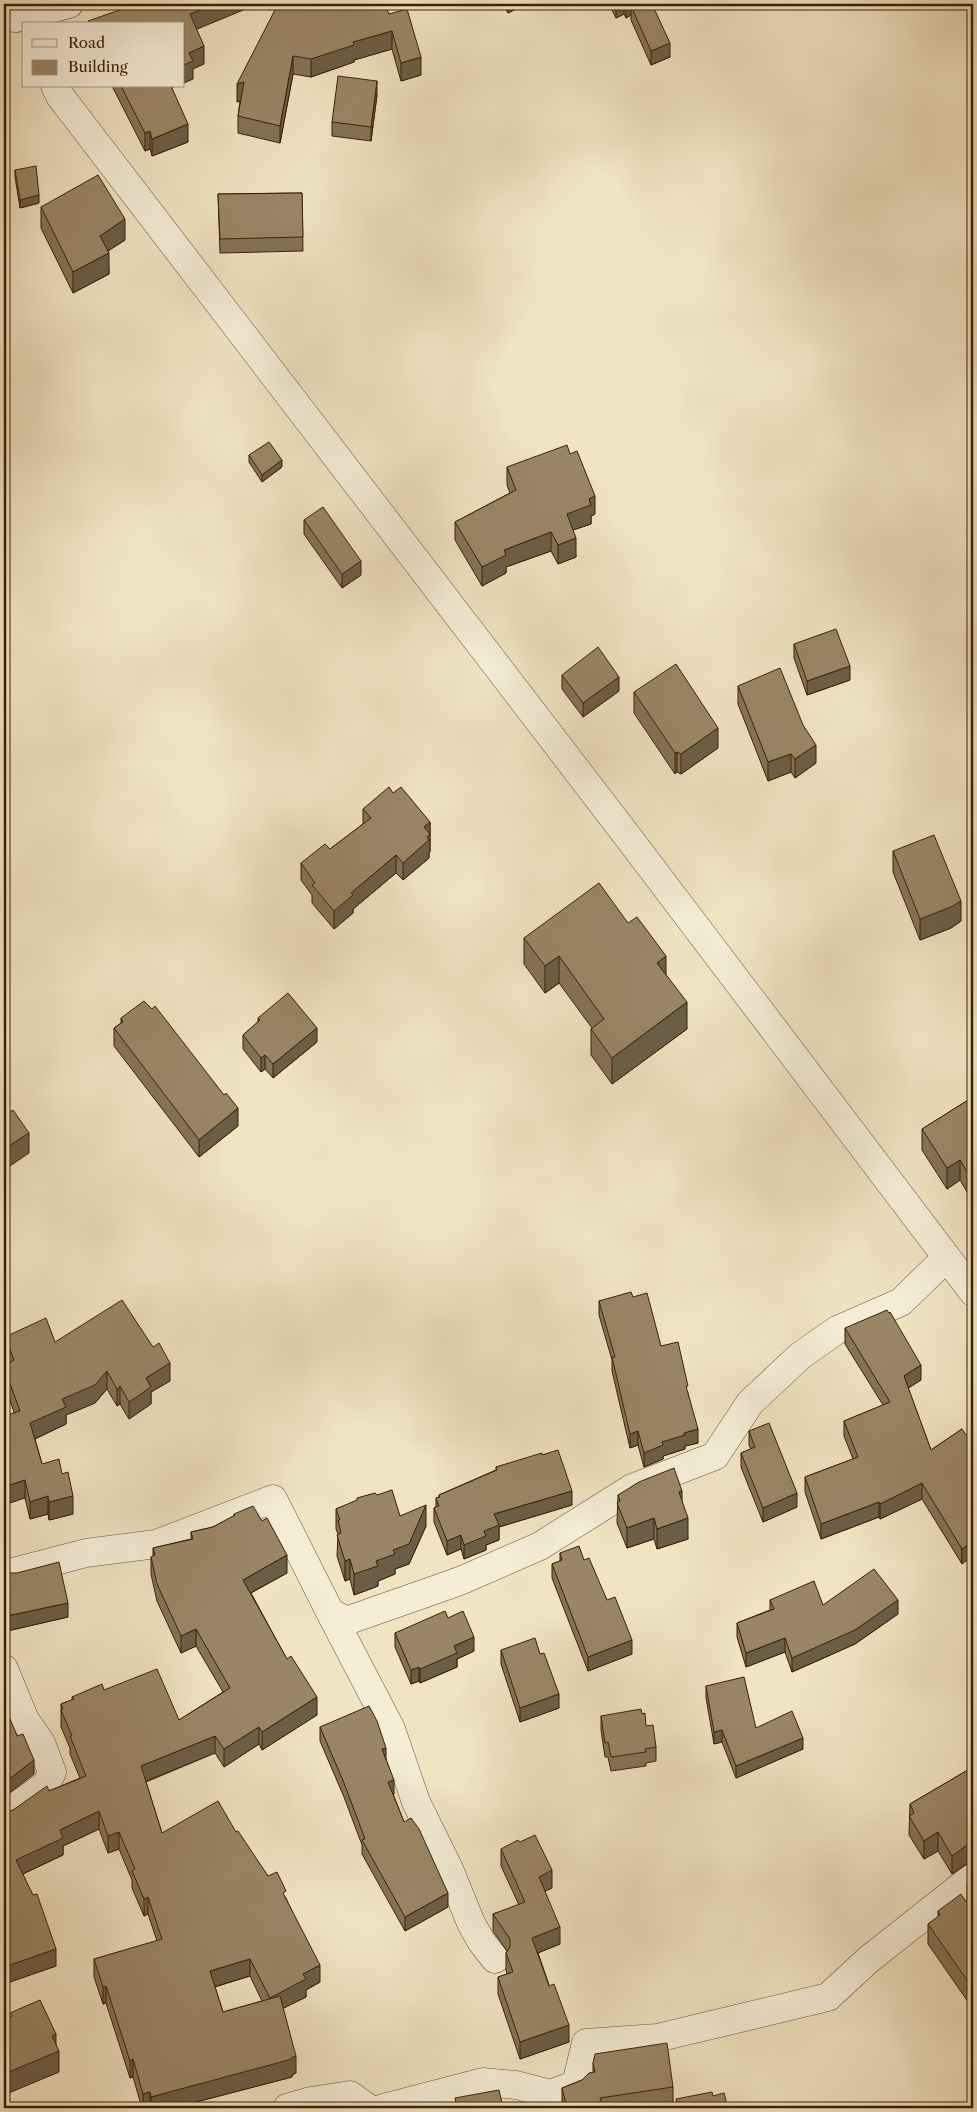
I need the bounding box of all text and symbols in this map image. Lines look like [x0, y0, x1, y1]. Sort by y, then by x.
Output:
legend [22, 22, 185, 88]
text: Road [68, 33, 105, 52]
text: Building [68, 57, 128, 76]

